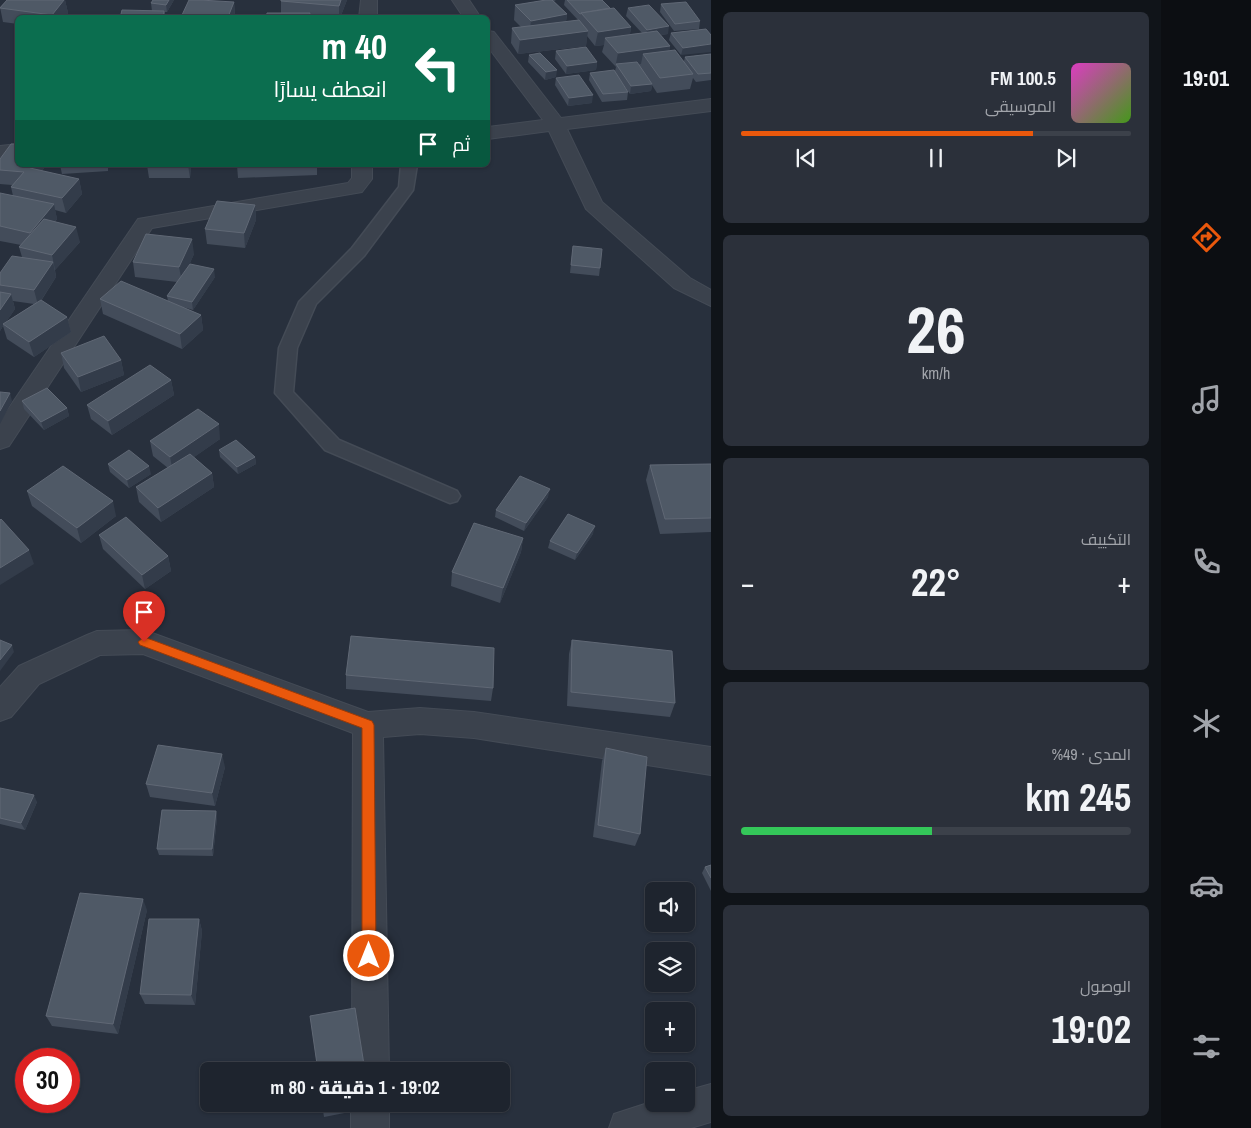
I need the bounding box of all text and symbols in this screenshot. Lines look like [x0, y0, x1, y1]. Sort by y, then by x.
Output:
text: 40 m [322, 23, 387, 70]
icon: left [405, 35, 470, 100]
text: 19:01 [1183, 63, 1229, 93]
text: 100.5 FM [990, 65, 1056, 91]
text: انعطف يسارًا [274, 74, 387, 104]
text: الموسيقى [985, 95, 1056, 117]
icon: arrive [414, 130, 442, 158]
text: ثم [452, 131, 470, 157]
icon: previous [792, 144, 820, 172]
icon: pause [922, 144, 950, 172]
icon: next [1052, 144, 1080, 172]
icon: directions [1189, 220, 1224, 255]
text: 26 [906, 286, 966, 373]
text: km/h [922, 362, 950, 384]
icon: music [1189, 382, 1224, 417]
text: التكييف [1081, 528, 1131, 550]
icon: phone [1189, 544, 1224, 579]
text: 22° [911, 557, 961, 608]
text: − [741, 564, 754, 602]
text: + [1118, 564, 1131, 602]
pin [123, 591, 165, 642]
icon: arrive [130, 598, 158, 626]
icon: climate [1189, 706, 1224, 741]
text: المدى · 49% [1051, 743, 1131, 765]
text: 245 km [1025, 772, 1131, 823]
icon: car [1189, 868, 1224, 903]
map controls [645, 882, 695, 1112]
button: sound [645, 882, 695, 932]
position arrow [342, 929, 394, 981]
button: layers [645, 942, 695, 992]
text: الوصول [1080, 975, 1131, 997]
button: + [645, 1002, 695, 1052]
text: 19:02 [1051, 1004, 1131, 1055]
icon: filters [1189, 1029, 1224, 1064]
speed limit sign: 30 [15, 1048, 80, 1113]
button: − [645, 1062, 695, 1112]
text: 19:02 · 1 دقيقة · 80 m [270, 1074, 440, 1100]

